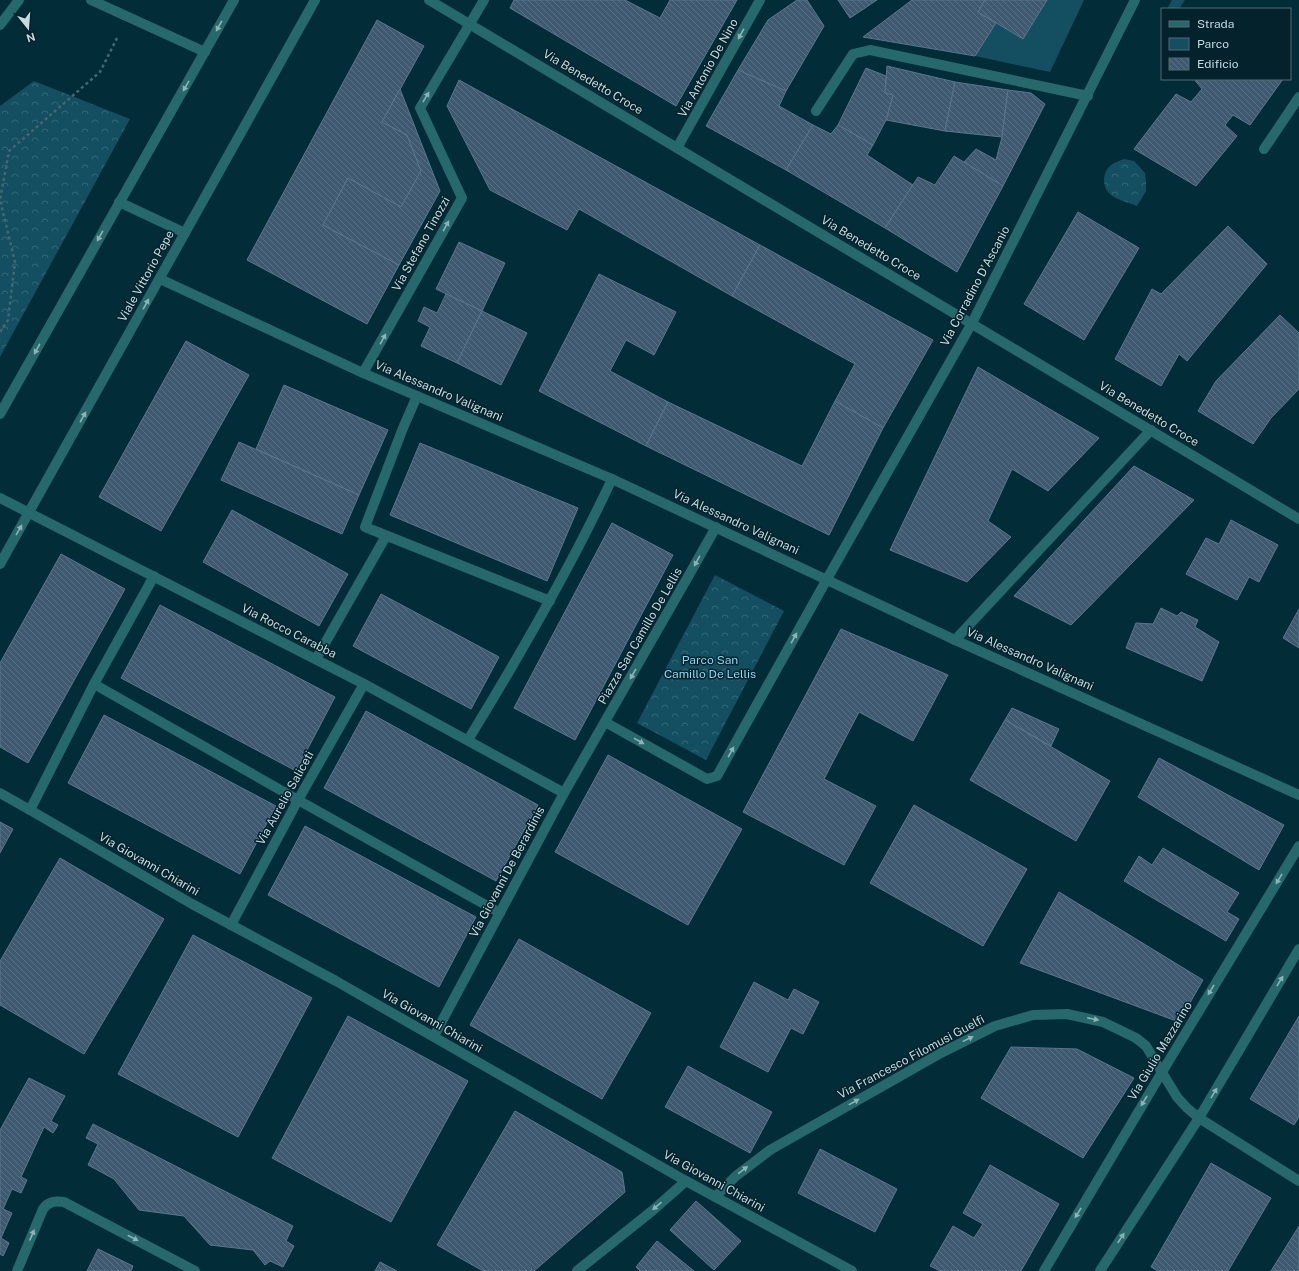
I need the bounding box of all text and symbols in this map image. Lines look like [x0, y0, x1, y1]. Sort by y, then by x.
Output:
north arrow [8, 8, 48, 48]
legend [1161, 8, 1291, 80]
street label: Via Antonio De Nino [675, 16, 741, 120]
text: Strada [1197, 17, 1234, 31]
one-way arrow [216, 20, 223, 32]
one-way arrow [738, 28, 745, 40]
text: N [25, 31, 37, 45]
text: Parco [1197, 37, 1229, 51]
street label: Via Benedetto Croce [541, 47, 646, 117]
text: Edificio [1197, 57, 1239, 71]
one-way arrow [182, 80, 189, 92]
one-way arrow [422, 91, 429, 103]
street label: Via Stefano Tinozzi [389, 194, 453, 294]
street label: Via Benedetto Croce [819, 213, 924, 283]
one-way arrow [443, 220, 450, 232]
street label: Via Corradino D'Ascanio [937, 223, 1013, 348]
street label: Viale Vittorio Pepe [115, 228, 177, 324]
one-way arrow [97, 230, 104, 241]
one-way arrow [143, 298, 149, 309]
one-way arrow [379, 334, 386, 345]
one-way arrow [33, 343, 40, 355]
street label: Via Alessandro Valignani [373, 358, 505, 424]
street label: Via Benedetto Croce [1097, 379, 1202, 449]
one-way arrow [79, 411, 86, 423]
street label: Via Alessandro Valignani [671, 487, 801, 557]
one-way arrow [16, 524, 23, 536]
one-way arrow [694, 555, 700, 567]
street label: Piazza San Camillo De Lellis [595, 565, 685, 707]
street label: Via Rocco Carabba [239, 601, 339, 661]
street label: Via Alessandro Valignani [964, 625, 1096, 693]
one-way arrow [791, 632, 797, 644]
park label: Parco San Camillo De Lellis [664, 653, 756, 681]
one-way arrow [629, 668, 636, 680]
one-way arrow [634, 738, 645, 745]
one-way arrow [727, 746, 734, 757]
street label: Via Aurelio Saliceti [253, 748, 317, 848]
street label: Via Giovanni De Berardinis [467, 804, 547, 940]
street label: Via Giovanni Chiarini [96, 830, 202, 899]
one-way arrow [1275, 873, 1282, 885]
one-way arrow [1276, 975, 1283, 987]
one-way arrow [1208, 984, 1215, 996]
street label: Via Giovanni Chiarini [379, 987, 485, 1056]
street label: Via Giulio Mazzarino [1125, 999, 1195, 1103]
street label: Via Francesco Filomusi Guelfi [835, 1012, 987, 1102]
one-way arrow [1087, 1017, 1099, 1023]
one-way arrow [962, 1036, 974, 1043]
one-way arrow [1210, 1087, 1217, 1099]
one-way arrow [1141, 1096, 1148, 1107]
one-way arrow [848, 1098, 860, 1105]
street label: Via Giovanni Chiarini [661, 1147, 767, 1215]
one-way arrow [738, 1166, 749, 1174]
one-way arrow [652, 1202, 662, 1211]
one-way arrow [1075, 1207, 1082, 1219]
one-way arrow [29, 1230, 35, 1241]
one-way arrow [1117, 1233, 1125, 1243]
one-way arrow [127, 1234, 139, 1241]

